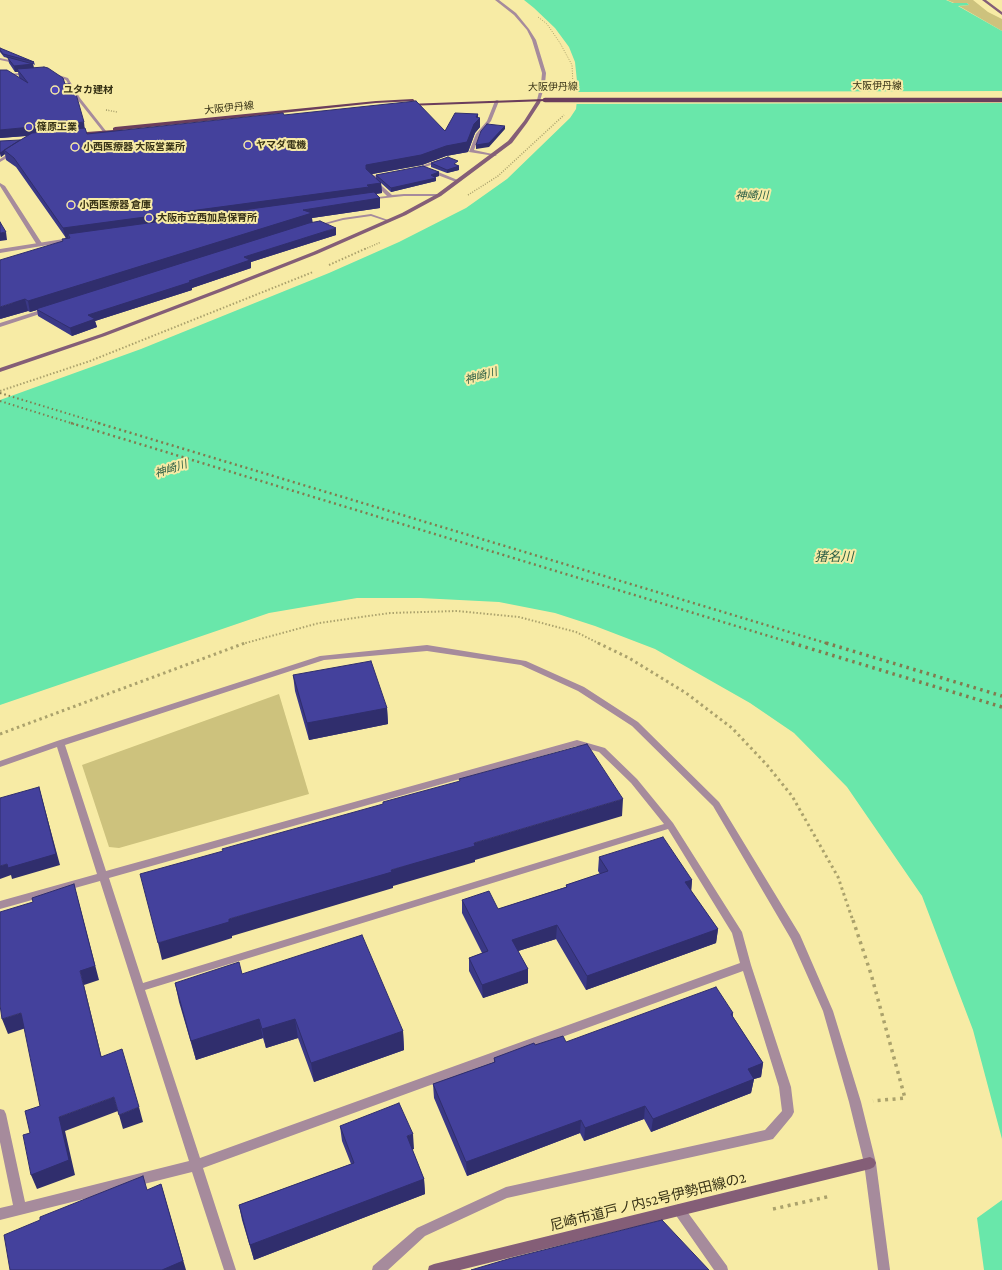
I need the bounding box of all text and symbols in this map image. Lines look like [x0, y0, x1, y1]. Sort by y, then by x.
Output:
street label: 大阪伊丹線 [852, 80, 902, 92]
street label: 大阪伊丹線 [528, 81, 578, 93]
place label: ユタカ建材 [63, 84, 113, 96]
marker: ユタカ建材 [50, 85, 60, 95]
street label: 大阪伊丹線 [204, 99, 254, 117]
place label: 篠原工業 [37, 121, 77, 133]
marker: 篠原工業 [24, 122, 34, 132]
place label: ヤマダ電機 [256, 139, 306, 151]
marker: ヤマダ電機 [243, 140, 253, 150]
place label: 小西医療器 大阪営業所 [83, 141, 185, 153]
marker: 小西医療器 大阪営業所 [70, 142, 80, 152]
water label: 神崎川 [736, 189, 768, 203]
place label: 小西医療器 倉庫 [79, 199, 151, 211]
marker: 小西医療器 倉庫 [66, 200, 76, 210]
place label: 大阪市立西加島保育所 [157, 212, 257, 224]
marker: 大阪市立西加島保育所 [144, 213, 154, 223]
water label: 神崎川 [463, 365, 499, 387]
water label: 神崎川 [153, 458, 189, 480]
water label: 猪名川 [815, 549, 853, 565]
street label: 尼崎市道戸ノ内52号伊勢田線の2 [548, 1169, 748, 1235]

